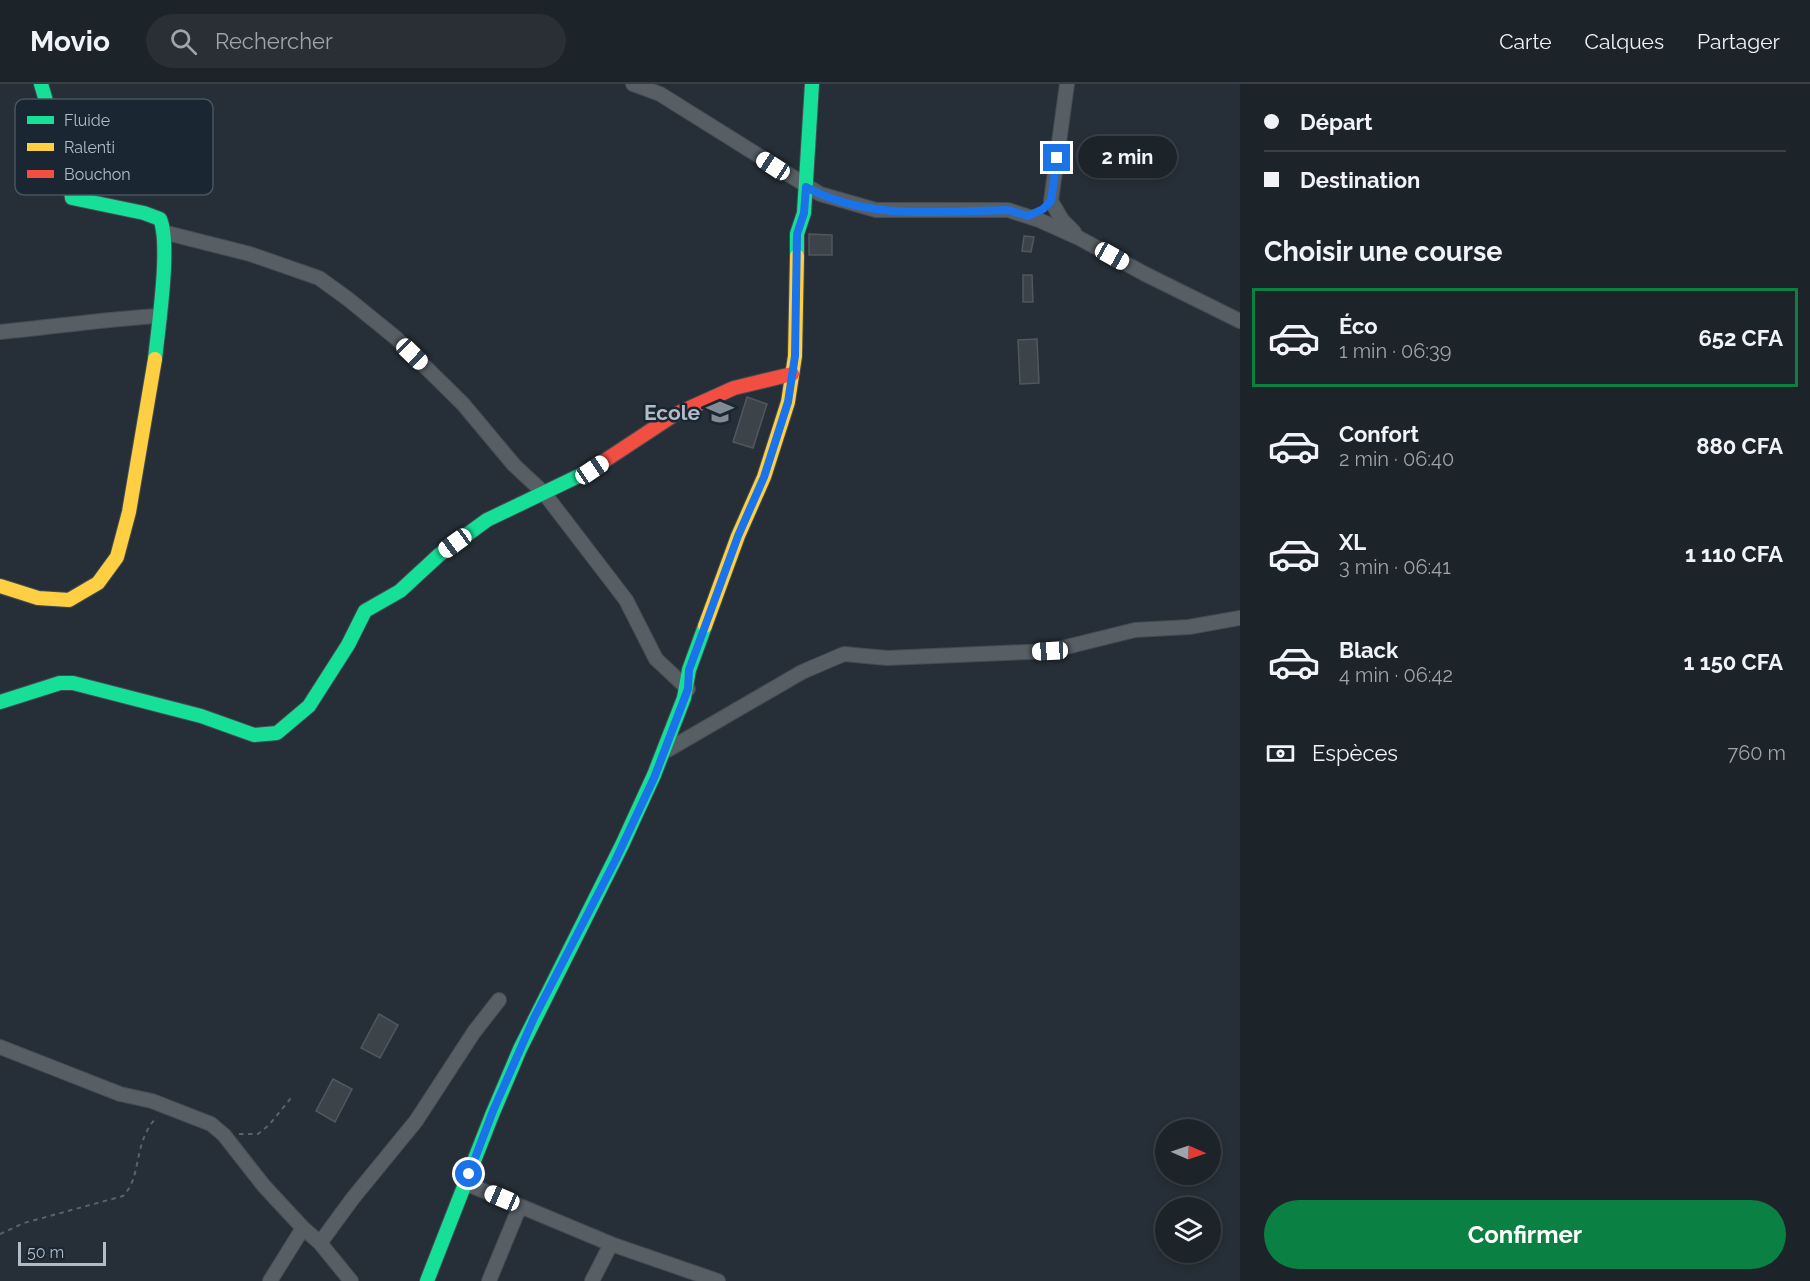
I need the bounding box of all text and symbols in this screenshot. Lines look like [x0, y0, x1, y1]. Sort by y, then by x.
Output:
search box [146, 14, 566, 68]
text: Movio [30, 25, 110, 58]
icon: search [167, 25, 200, 58]
text: Rechercher [215, 28, 333, 54]
text: Carte [1499, 29, 1552, 54]
text: Calques [1585, 29, 1664, 54]
text: Partager [1697, 29, 1780, 54]
legend [15, 99, 213, 195]
text: Départ [1300, 109, 1372, 135]
text: Fluide [64, 111, 110, 130]
callout: 2 min [1078, 137, 1177, 179]
text: Ralenti [64, 138, 115, 157]
route end [1043, 144, 1070, 171]
text: 2 min [1102, 145, 1153, 169]
car [753, 149, 793, 183]
text: Bouchon [64, 165, 131, 184]
text: Destination [1300, 167, 1420, 193]
text: Choisir une course [1264, 236, 1502, 267]
car [1092, 239, 1132, 273]
icon: car [1267, 311, 1321, 365]
text: Éco [1339, 313, 1378, 339]
text: 652 CFA [1698, 325, 1783, 351]
car [393, 335, 431, 373]
text: 1 min · 06:39 [1339, 339, 1452, 363]
school or university icon: Ecole [705, 397, 735, 427]
place label: Ecole [644, 400, 700, 425]
icon: car [1267, 419, 1321, 473]
text: Confort [1339, 421, 1419, 447]
text: 880 CFA [1696, 433, 1783, 459]
text: 2 min · 06:40 [1339, 447, 1454, 471]
car [572, 452, 612, 488]
car [435, 525, 475, 561]
icon: car [1267, 527, 1321, 581]
text: XL [1339, 529, 1366, 555]
text: 1 110 CFA [1685, 541, 1783, 567]
text: 3 min · 06:41 [1339, 555, 1451, 579]
icon: car [1267, 635, 1321, 689]
text: Black [1339, 637, 1398, 663]
car [1032, 641, 1068, 661]
text: 1 150 CFA [1684, 649, 1783, 675]
text: 4 min · 06:42 [1339, 663, 1453, 687]
icon: cash [1264, 737, 1297, 770]
text: Espèces [1312, 740, 1398, 766]
text: 760 m [1728, 741, 1786, 765]
north arrow [1155, 1119, 1221, 1185]
map controls [1155, 1119, 1221, 1263]
route start [455, 1160, 482, 1187]
car [482, 1183, 522, 1213]
button: layers [1155, 1197, 1221, 1263]
button: Confirmer [1264, 1200, 1786, 1269]
scale bar [18, 1239, 106, 1266]
text: 50 m [27, 1243, 64, 1262]

